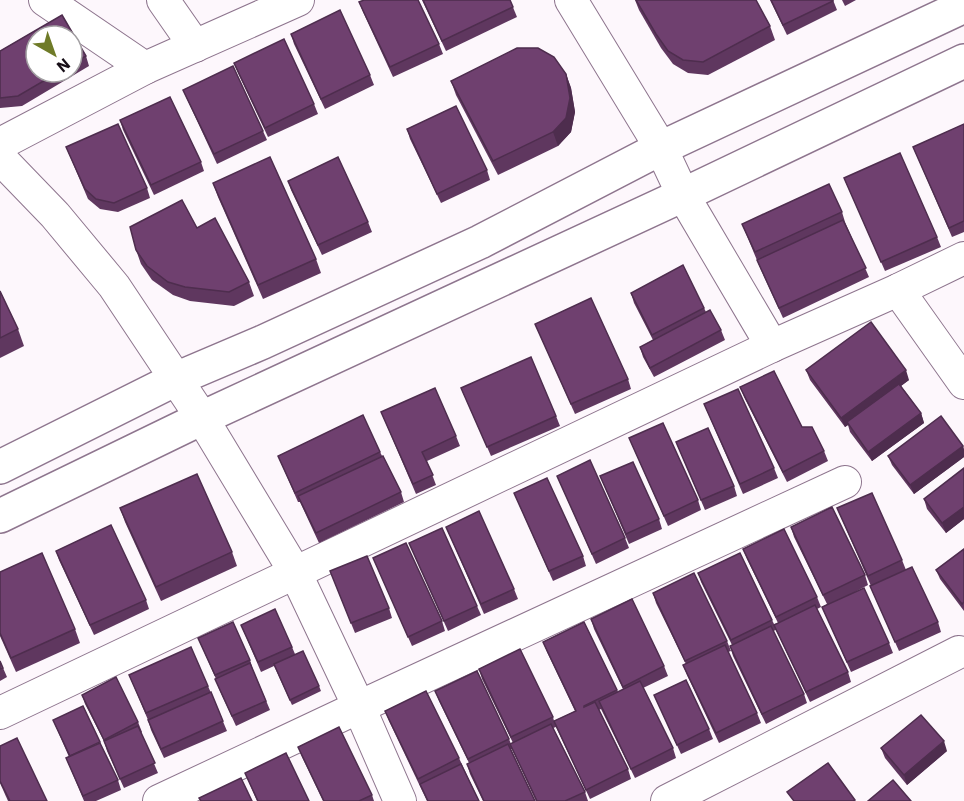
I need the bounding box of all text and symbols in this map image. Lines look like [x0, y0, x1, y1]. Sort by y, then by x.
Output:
north arrow [24, 24, 84, 84]
text: N [53, 54, 75, 77]

